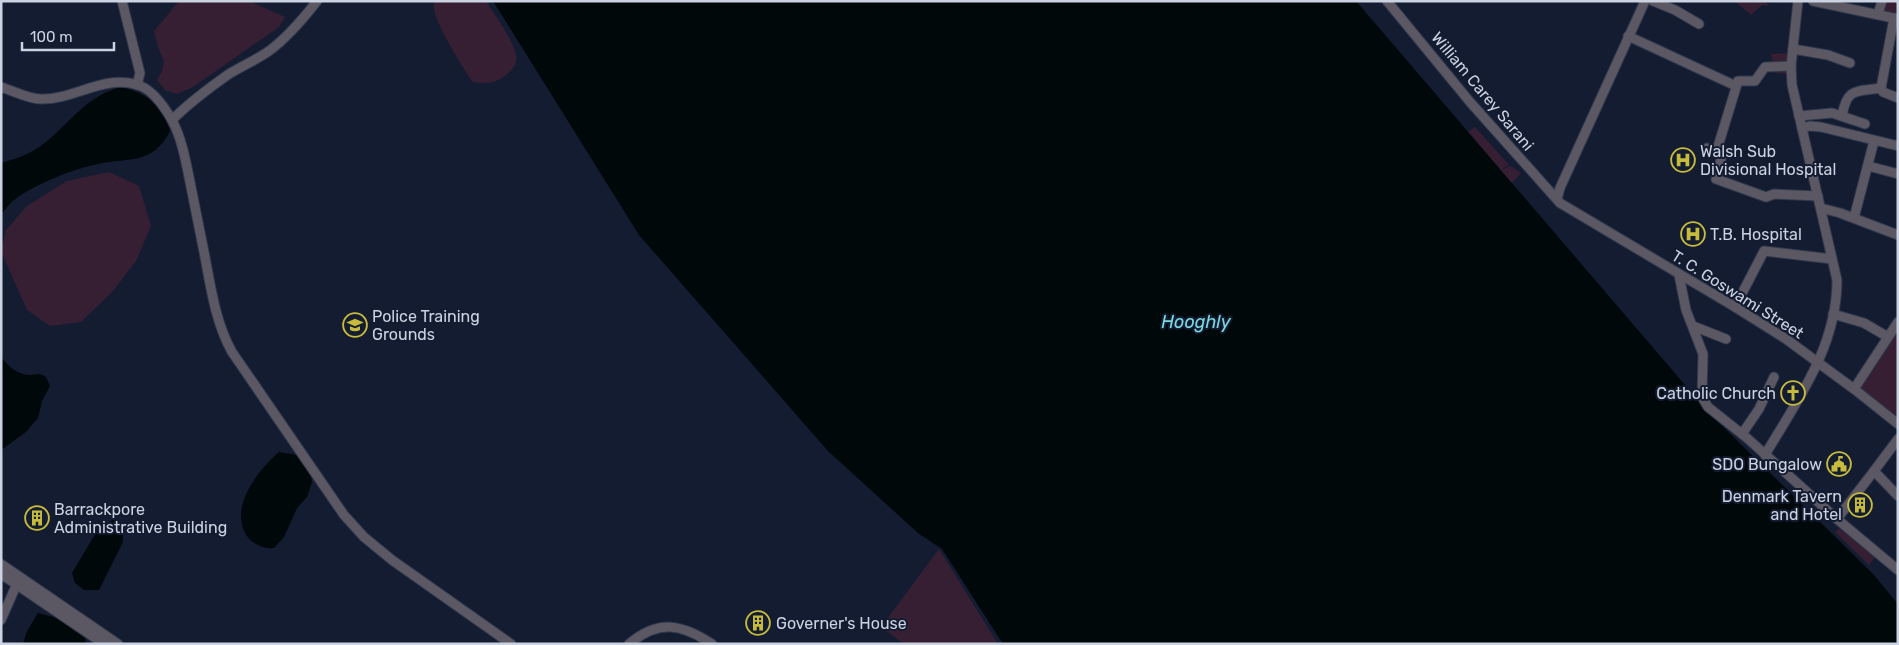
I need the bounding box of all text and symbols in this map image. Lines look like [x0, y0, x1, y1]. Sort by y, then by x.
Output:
scale bar [22, 20, 115, 52]
text: 100 m [30, 28, 72, 46]
street label: William Carey Sarani [1428, 28, 1538, 154]
place label: Walsh Sub Divisional Hospital [1700, 142, 1836, 179]
hospital icon: Walsh Sub Divisional Hospital [1670, 147, 1696, 173]
hospital icon: T.B. Hospital [1680, 221, 1706, 247]
place label: T.B. Hospital [1710, 225, 1802, 244]
street label: T. C. Goswami Street [1668, 246, 1807, 343]
place label: Police Training Grounds [372, 307, 480, 344]
water label: Hooghly [1161, 311, 1232, 333]
school or university icon: Police Training Grounds [342, 312, 368, 338]
church icon: Catholic Church [1780, 380, 1806, 406]
place label: Catholic Church [1656, 384, 1776, 403]
public building icon: SDO Bungalow [1826, 451, 1852, 477]
place label: SDO Bungalow [1712, 455, 1822, 474]
place label: Denmark Tavern and Hotel [1722, 487, 1842, 524]
building icon: Denmark Tavern and Hotel [1847, 492, 1873, 518]
place label: Barrackpore Administrative Building [54, 500, 227, 537]
building icon: Barrackpore Administrative Building [24, 505, 50, 531]
building icon: Governer's House [745, 610, 771, 636]
place label: Governer's House [776, 614, 907, 633]

